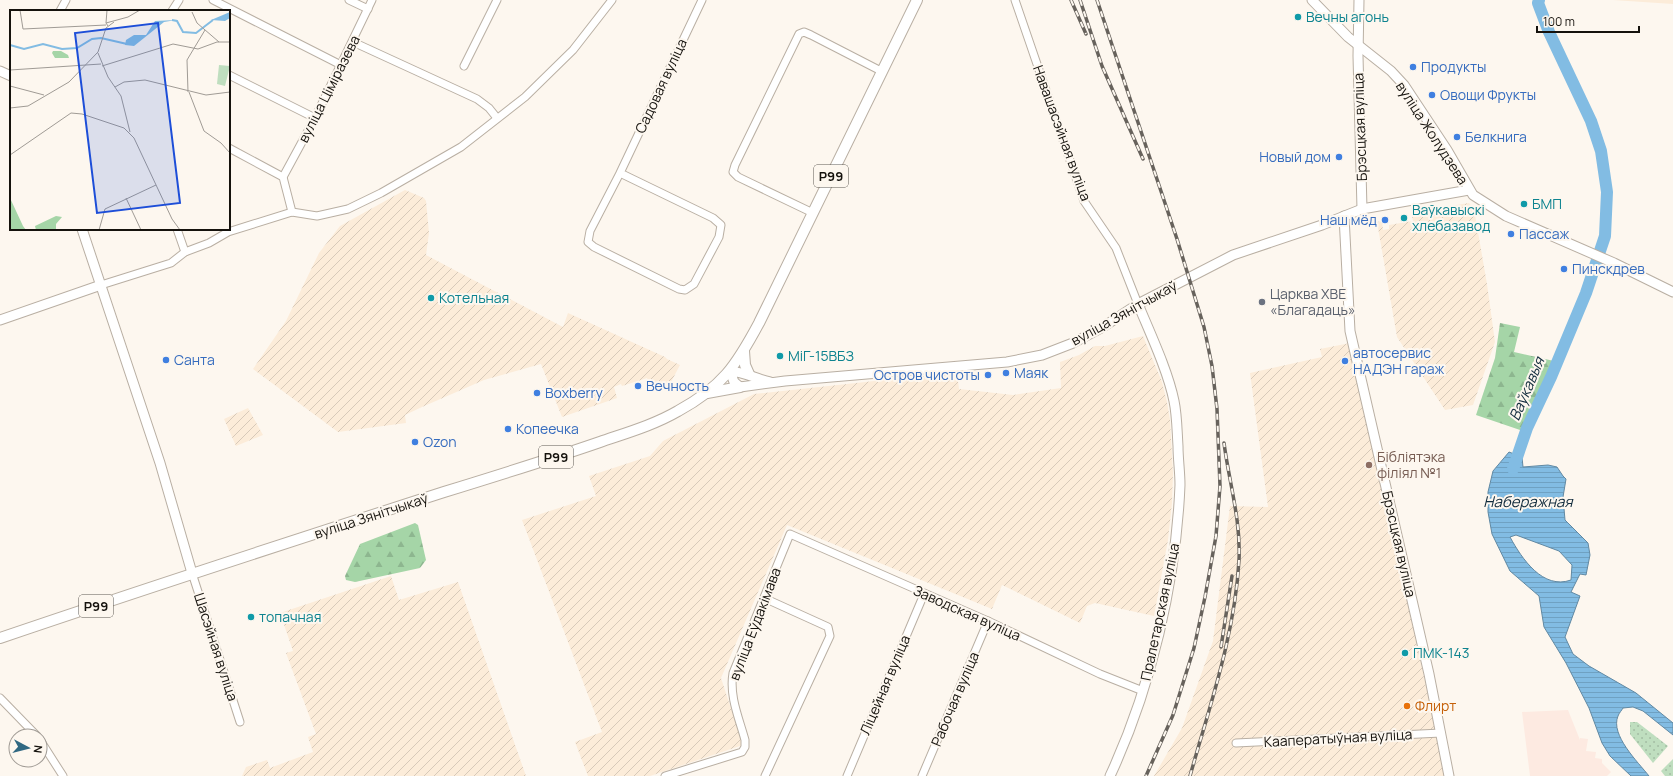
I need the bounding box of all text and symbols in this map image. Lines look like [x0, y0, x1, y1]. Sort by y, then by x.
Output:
place label: Вечны агонь [1306, 7, 1389, 26]
scale bar [1537, 8, 1639, 34]
inset map [10, 10, 230, 230]
marker: Вечны агонь [1293, 12, 1303, 22]
text: 100 m [1543, 13, 1575, 30]
street label: вуліца Ціміразева [293, 32, 364, 146]
street label: Садовая вуліца [630, 35, 691, 136]
place label: Продукты [1421, 57, 1486, 76]
street label: Навашасэйная вуліца [1029, 62, 1096, 203]
marker: Продукты [1408, 62, 1418, 72]
street label: Брэсцкая вуліца [1348, 72, 1371, 182]
street label: вуліца Жолудзева [1392, 77, 1473, 188]
place label: Овощи Фрукты [1440, 85, 1536, 104]
marker: Овощи Фрукты [1427, 90, 1437, 100]
place label: Белкнига [1465, 127, 1527, 146]
marker: Белкнига [1452, 132, 1462, 142]
place label: Новый дом [1259, 147, 1331, 166]
marker: Новый дом [1334, 152, 1344, 162]
road number: Р99 [814, 165, 848, 187]
place label: БМП [1532, 194, 1562, 213]
marker: БМП [1519, 199, 1529, 209]
place label: Ваўкавыскі хлебазавод [1412, 200, 1490, 235]
place label: Наш мёд [1320, 210, 1377, 229]
marker: Ваўкавыскі хлебазавод [1399, 213, 1409, 223]
marker: Наш мёд [1380, 215, 1390, 225]
place label: Пассаж [1519, 224, 1569, 243]
marker: Пассаж [1506, 229, 1516, 239]
place label: Пинскдрев [1572, 259, 1645, 278]
marker: Пинскдрев [1559, 264, 1569, 274]
street label: вуліца Зянітчыкаў [1067, 275, 1181, 350]
place label: Царква ХВЕ «Благадаць» [1270, 284, 1356, 319]
place label: Котельная [439, 288, 509, 307]
marker: Котельная [426, 293, 436, 303]
marker: Царква ХВЕ «Благадаць» [1257, 297, 1267, 307]
place label: автосервис НАДЭН гараж [1353, 343, 1445, 378]
place label: МіГ-15ВБЗ [788, 346, 854, 365]
place label: Санта [174, 350, 215, 369]
marker: МіГ-15ВБЗ [775, 351, 785, 361]
water label: Ваўкавыя [1504, 352, 1550, 424]
marker: Санта [161, 355, 171, 365]
marker: автосервис НАДЭН гараж [1340, 356, 1350, 366]
place label: Маяк [1014, 363, 1049, 382]
place label: Остров чистоты [874, 365, 980, 384]
marker: Маяк [1001, 368, 1011, 378]
marker: Остров чистоты [983, 370, 993, 380]
place label: Вечность [646, 376, 709, 395]
marker: Вечность [633, 381, 643, 391]
place label: Boxberry [545, 383, 604, 402]
marker: Boxberry [532, 388, 542, 398]
place label: Копеечка [516, 419, 579, 438]
marker: Копеечка [503, 424, 513, 434]
place label: Ozon [423, 432, 457, 451]
marker: Ozon [410, 437, 420, 447]
road number: Р99 [539, 446, 573, 468]
place label: Бібліятэка філіял №1 [1377, 447, 1445, 482]
marker: Бібліятэка філіял №1 [1364, 460, 1374, 470]
street label: вуліца Зянітчыкаў [312, 488, 431, 543]
street label: Брэсцкая вуліца [1378, 489, 1421, 599]
water label: Наберажная [1483, 491, 1574, 512]
street label: Пралетарская вуліца [1136, 541, 1183, 682]
street label: вуліца Еўдакімава [724, 565, 785, 683]
street label: Заводская вуліца [911, 580, 1024, 645]
street label: Шасэйная вуліца [190, 590, 243, 703]
road number: Р99 [79, 595, 113, 617]
place label: топачная [259, 607, 321, 626]
marker: топачная [246, 612, 256, 622]
street label: Ліцейная вуліца [855, 632, 914, 738]
place label: ПМК-143 [1413, 643, 1469, 662]
marker: ПМК-143 [1400, 648, 1410, 658]
street label: Рабочая вуліца [926, 649, 983, 749]
place label: Флирт [1415, 696, 1456, 715]
marker: Флирт [1402, 701, 1412, 711]
street label: Кааператыўная вуліца [1263, 724, 1413, 751]
north arrow [8, 728, 48, 768]
text: N [30, 744, 46, 754]

